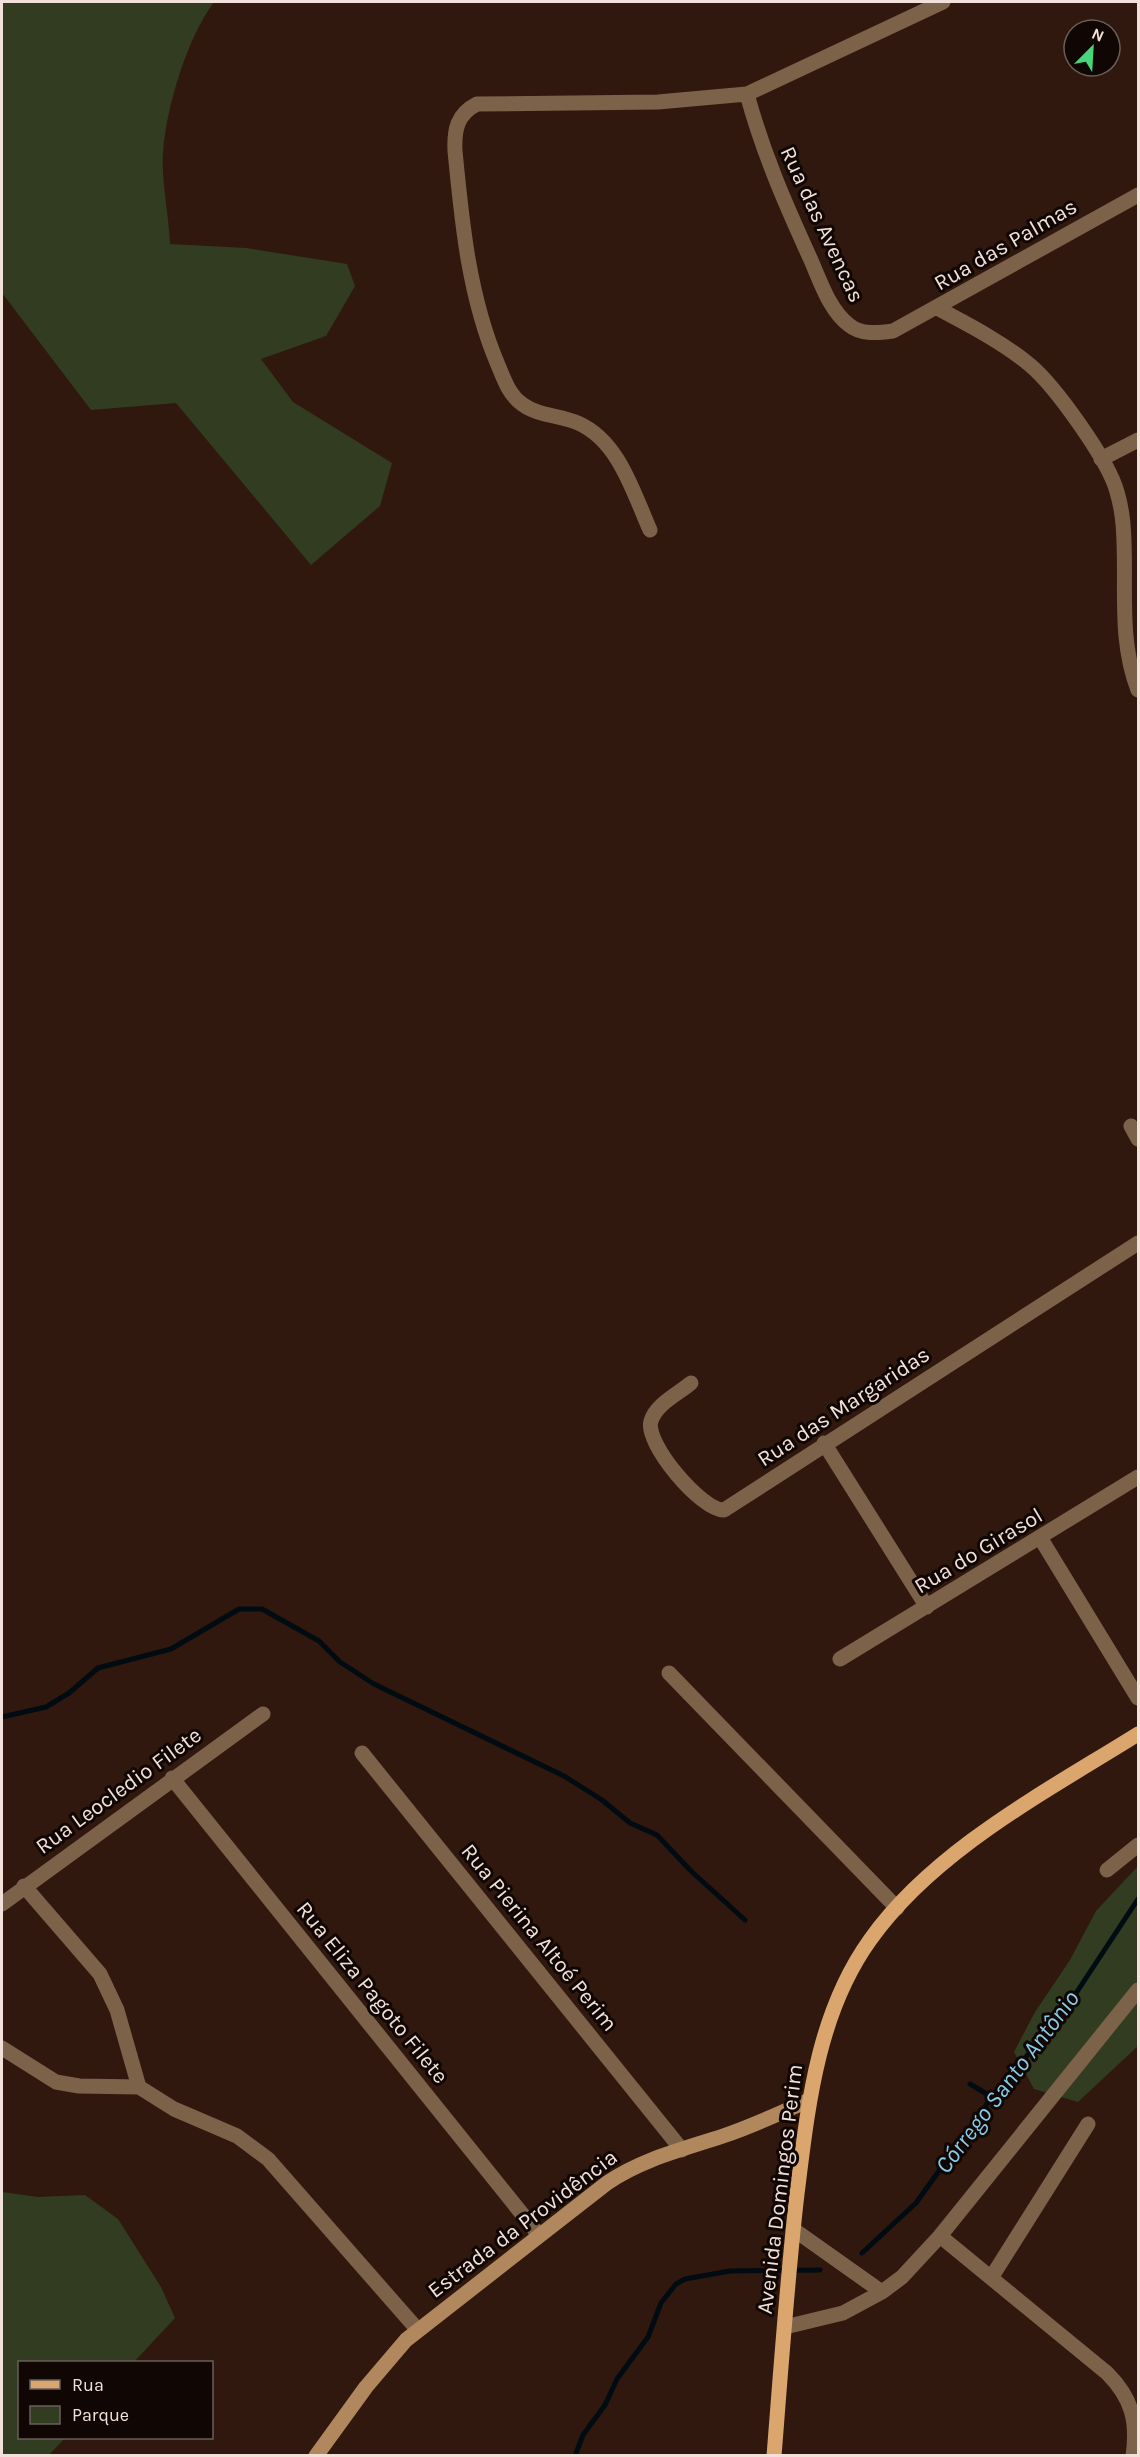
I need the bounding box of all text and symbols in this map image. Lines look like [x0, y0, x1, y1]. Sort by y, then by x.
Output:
north arrow [1062, 18, 1122, 78]
text: N [1089, 24, 1107, 46]
street label: Rua das Avencas [775, 142, 870, 306]
street label: Rua das Palmas [929, 193, 1082, 296]
street label: Rua das Margaridas [753, 1341, 935, 1472]
street label: Rua do Girasol [910, 1502, 1047, 1599]
street label: Rua Leocledio Filete [31, 1722, 207, 1860]
street label: Rua Pierina Altoé Perim [456, 1839, 623, 2037]
street label: Rua Eliza Pagoto Filete [291, 1896, 454, 2089]
water label: Córrego Santo Antônio [929, 1985, 1085, 2179]
street label: Avenida Domingos Perim [752, 2063, 808, 2316]
street label: Estrada da Providência [423, 2144, 622, 2304]
legend [18, 2361, 213, 2439]
text: Rua [72, 2374, 104, 2396]
text: Parque [72, 2404, 129, 2426]

